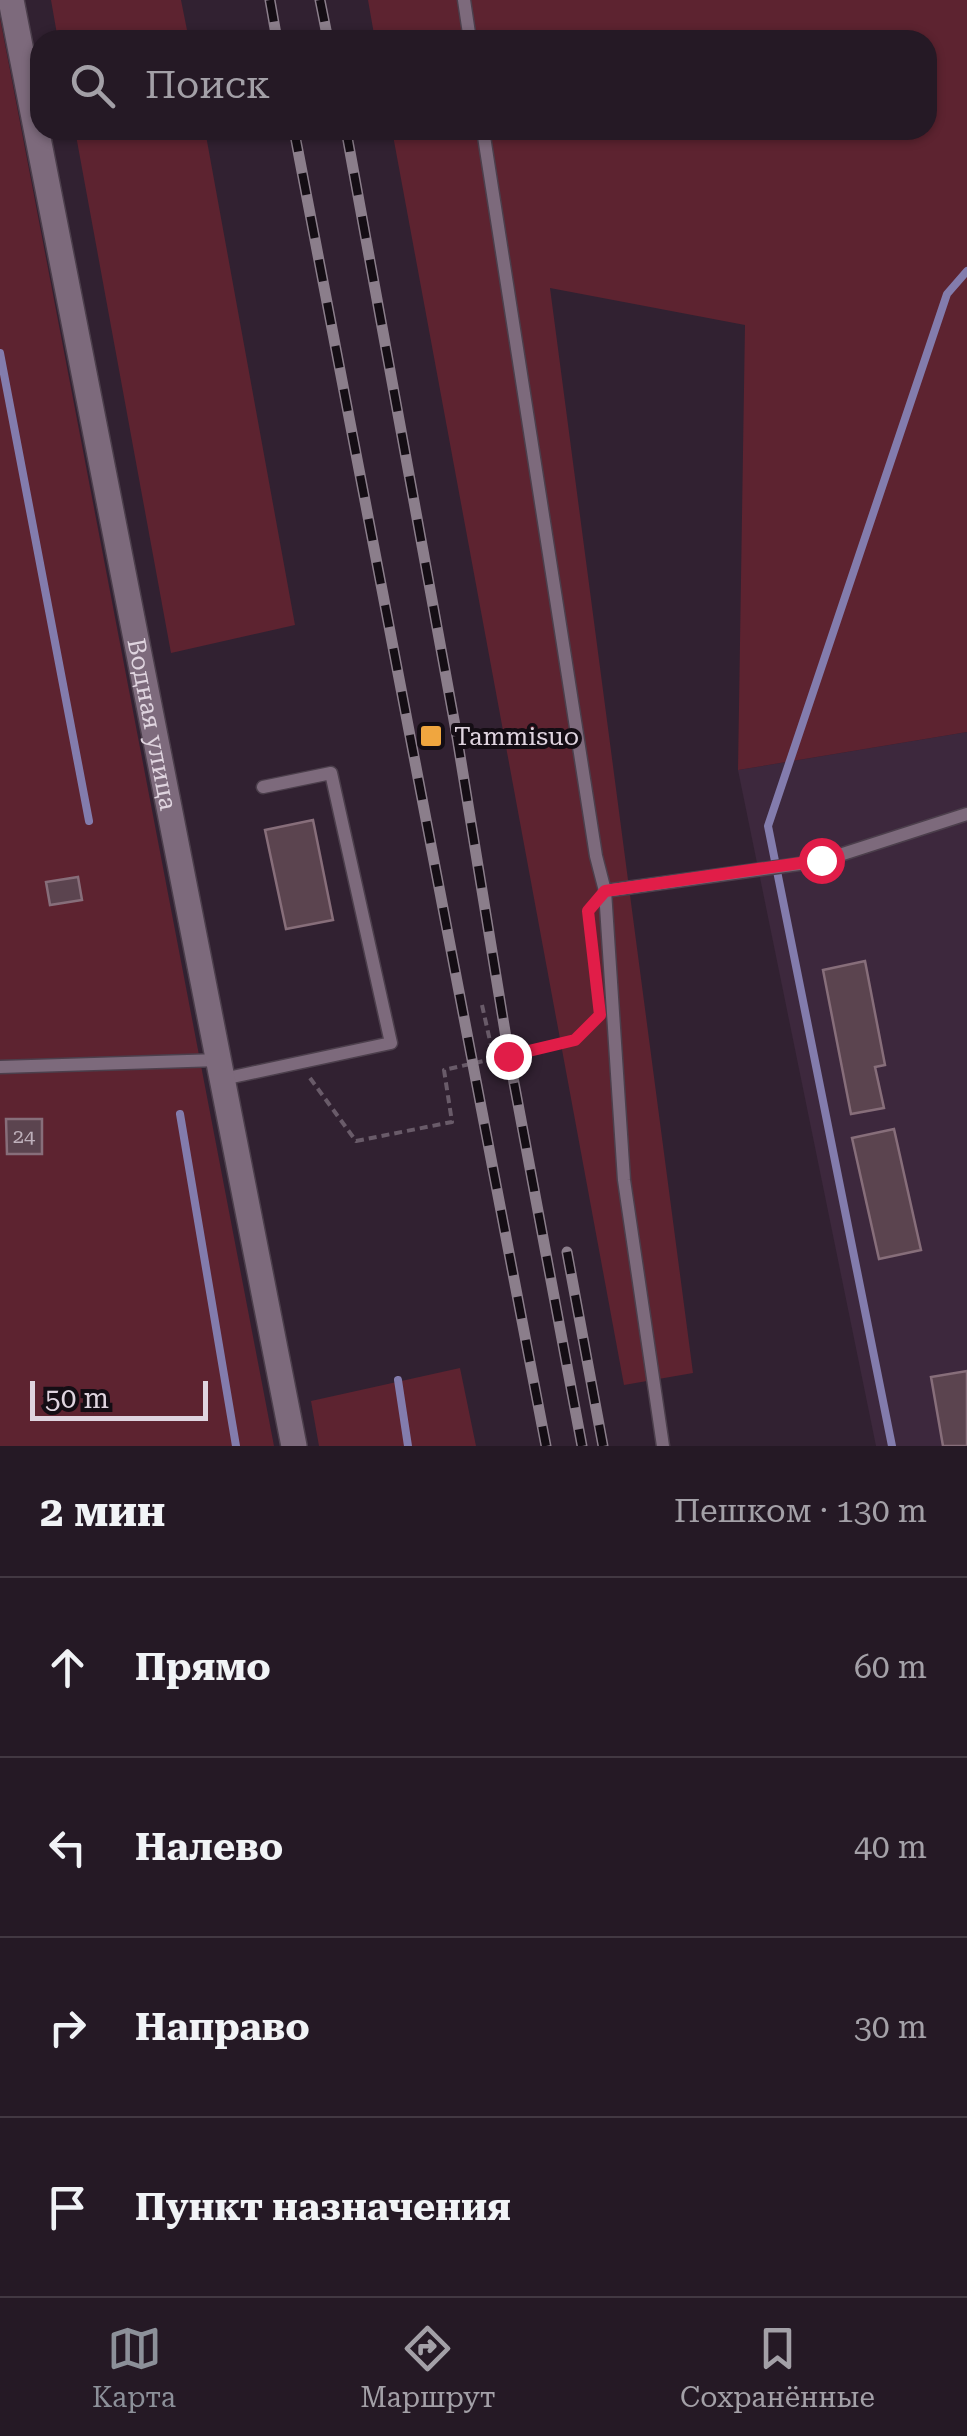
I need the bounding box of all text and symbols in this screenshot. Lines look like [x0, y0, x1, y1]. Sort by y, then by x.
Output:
search box [30, 30, 937, 140]
icon: search [65, 58, 120, 113]
text: Поиск [145, 63, 270, 107]
street label: Водная улица [121, 636, 183, 813]
place label: Tammisuo [454, 722, 579, 751]
marker: Tammisuo [418, 723, 444, 749]
route start [799, 838, 845, 884]
route end [486, 1034, 532, 1080]
house number: 24 [13, 1124, 36, 1148]
scale bar [30, 1376, 208, 1420]
text: 50 m [45, 1382, 109, 1415]
text: 2 мин [40, 1487, 165, 1536]
text: Пешком · 130 m [674, 1492, 927, 1530]
icon: ahead [40, 1640, 95, 1695]
text: Прямо [135, 1645, 271, 1689]
text: 60 m [854, 1648, 927, 1686]
icon: left [40, 1820, 95, 1875]
text: Налево [135, 1825, 283, 1869]
text: 40 m [854, 1828, 927, 1866]
icon: right [40, 2000, 95, 2055]
text: Направо [135, 2005, 310, 2049]
text: 30 m [854, 2008, 927, 2046]
icon: arrive [40, 2180, 95, 2235]
text: Пункт назначения [135, 2185, 511, 2229]
tab: Карта [92, 2321, 176, 2414]
tab: Маршрут [360, 2321, 496, 2414]
tab: Сохранённые [680, 2321, 875, 2414]

